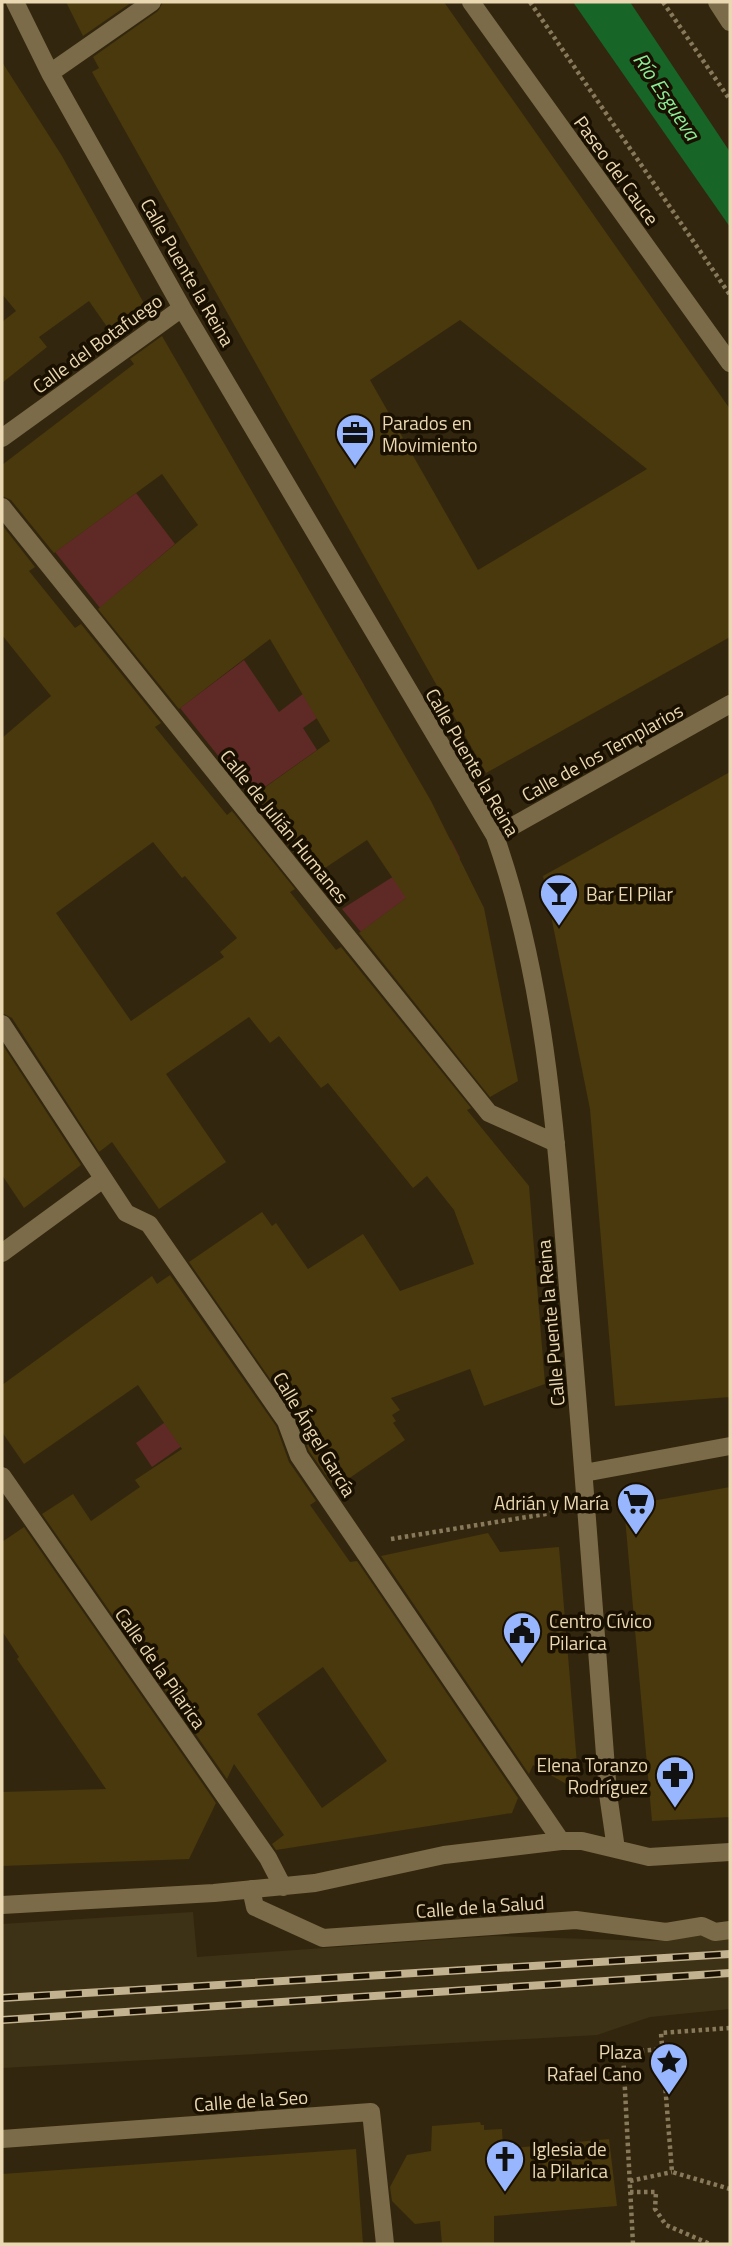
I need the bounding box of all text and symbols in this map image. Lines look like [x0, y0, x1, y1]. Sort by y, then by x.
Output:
water label: Río Esgueva [626, 45, 709, 148]
street label: Paseo del Cauce [567, 109, 667, 231]
street label: Calle Puente la Reina [134, 192, 243, 352]
street label: Calle del Botafuego [26, 286, 168, 400]
place label: Parados en Movimiento [382, 408, 478, 459]
office icon: Parados en Movimiento [334, 412, 376, 467]
street label: Calle Puente la Reina [419, 682, 528, 842]
street label: Calle de los Templarios [516, 695, 688, 809]
street label: Calle de Julián Humanes [214, 743, 357, 910]
bar icon: Bar El Pilar [538, 872, 580, 927]
place label: Bar El Pilar [586, 879, 673, 908]
street label: Calle Puente la Reina [528, 1238, 572, 1407]
street label: Calle Ángel García [266, 1366, 364, 1502]
supermarket icon: Adrián y María [615, 1481, 657, 1536]
place label: Adrián y María [494, 1488, 609, 1517]
street label: Calle de la Pilarica [108, 1601, 214, 1735]
place label: Centro Cívico Pilarica [549, 1606, 652, 1657]
public building icon: Centro Cívico Pilarica [501, 1610, 543, 1665]
place label: Elena Toranzo Rodríguez [536, 1750, 648, 1801]
pharmacy icon: Elena Toranzo Rodríguez [654, 1754, 696, 1809]
street label: Calle de la Salud [415, 1887, 545, 1925]
place label: Plaza Rafael Cano [547, 2037, 642, 2088]
place icon: Plaza Rafael Cano [648, 2041, 690, 2096]
street label: Calle de la Seo [193, 2082, 309, 2118]
place label: Iglesia de la Pilarica [532, 2134, 608, 2185]
church icon: Iglesia de la Pilarica [484, 2138, 526, 2193]

